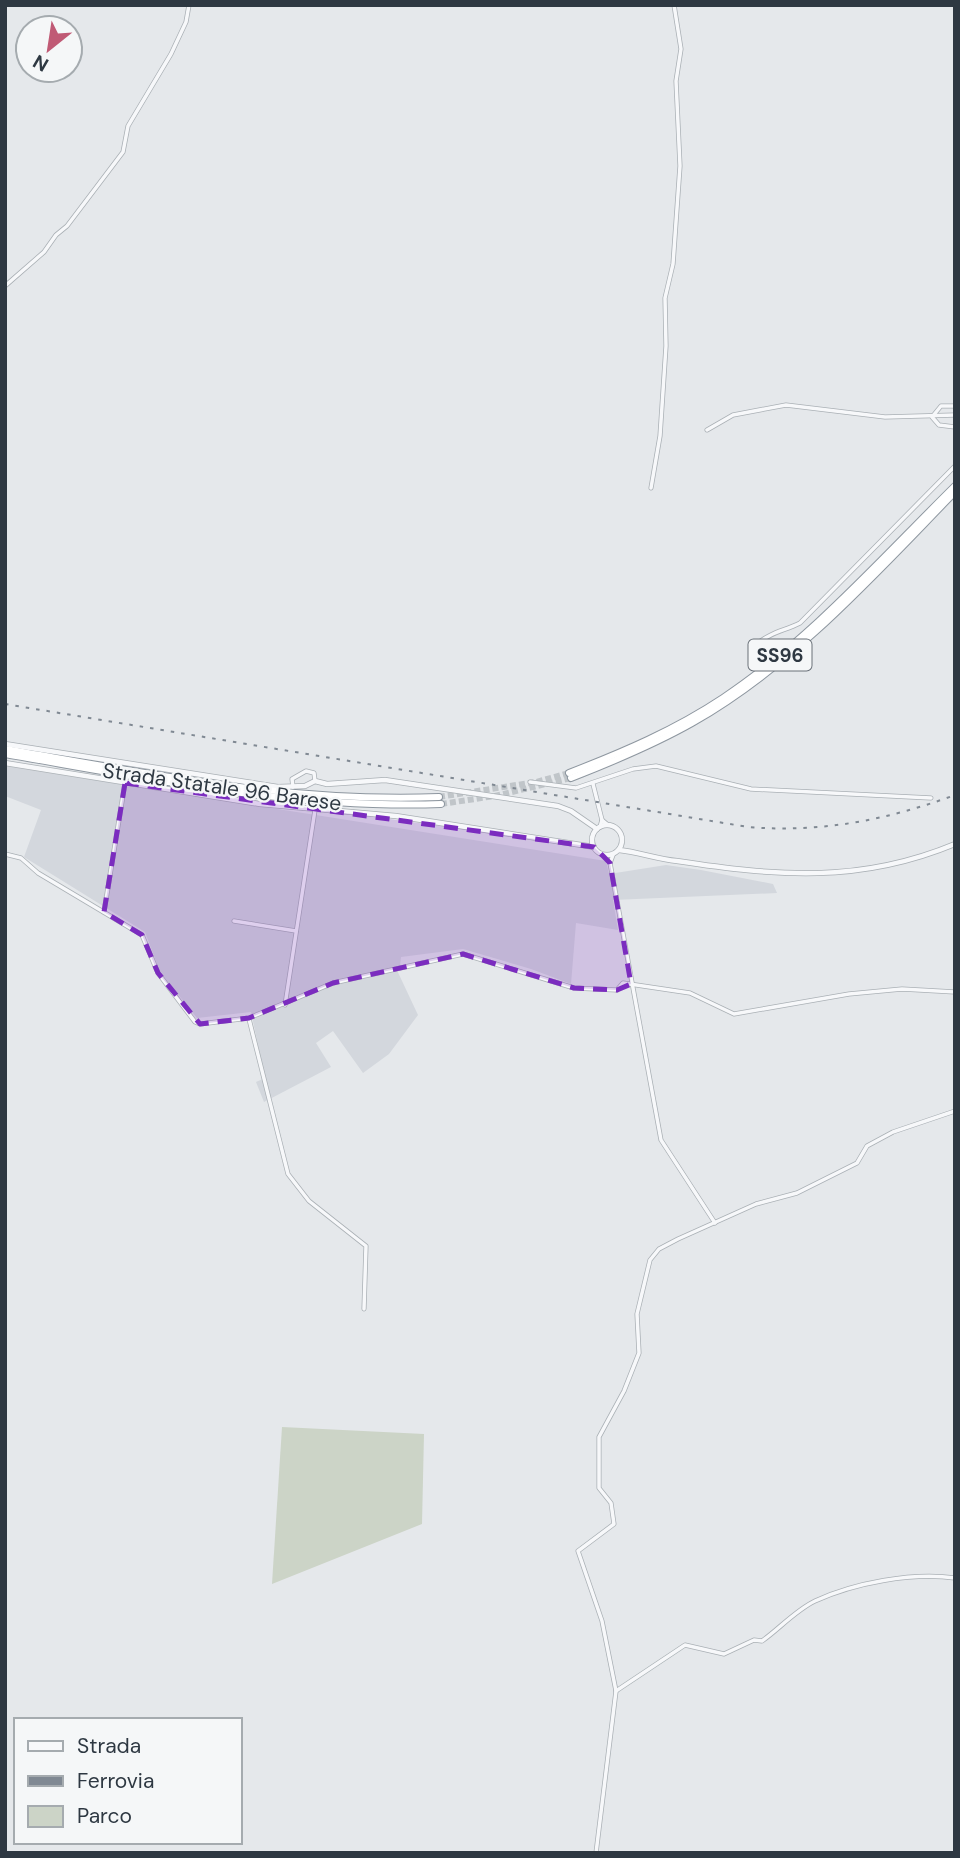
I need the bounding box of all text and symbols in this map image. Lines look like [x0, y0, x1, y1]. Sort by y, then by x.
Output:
north arrow [14, 14, 84, 84]
text: N [28, 49, 53, 78]
road number: SS96 [748, 640, 812, 670]
street label: Strada Statale 96 Barese [101, 756, 343, 818]
legend [14, 1718, 242, 1844]
text: Strada [77, 1732, 141, 1760]
text: Ferrovia [77, 1767, 154, 1795]
text: Parco [77, 1802, 132, 1830]

